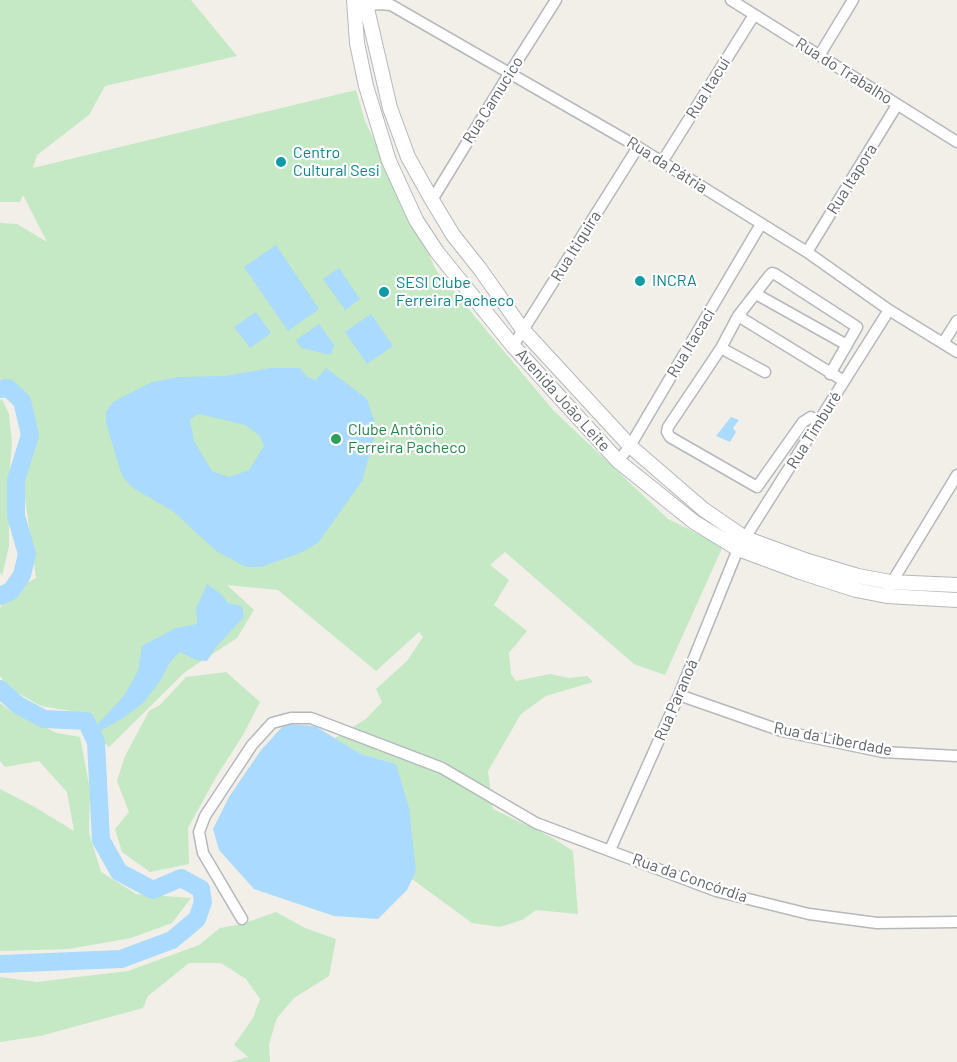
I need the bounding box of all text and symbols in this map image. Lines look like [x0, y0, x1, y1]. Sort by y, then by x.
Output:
street label: Rua do Trabalho [792, 34, 896, 108]
street label: Rua Camucico [459, 53, 527, 147]
street label: Rua Itacuí [682, 54, 734, 122]
street label: Rua da Pátria [623, 133, 711, 197]
street label: Rua Itapora [823, 140, 881, 218]
place label: Centro Cultural Sesi [293, 143, 380, 181]
marker: Centro Cultural Sesi [274, 155, 288, 169]
street label: Rua Itiquira [547, 207, 605, 285]
place label: INCRA [652, 271, 697, 291]
place label: SESI Clube Ferreira Pacheco [396, 273, 514, 311]
marker: INCRA [633, 274, 647, 288]
marker: SESI Clube Ferreira Pacheco [377, 285, 391, 299]
street label: Rua Itacaci [663, 305, 719, 381]
street label: Avenida João Leite [512, 345, 614, 455]
street label: Rua Timburé [783, 388, 845, 472]
place label: Clube Antônio Ferreira Pacheco [348, 420, 466, 458]
marker: Clube Antônio Ferreira Pacheco [329, 432, 343, 446]
street label: Rua Paranoá [650, 656, 702, 744]
street label: Rua da Liberdade [772, 718, 894, 760]
street label: Rua da Concórdia [630, 849, 750, 907]

